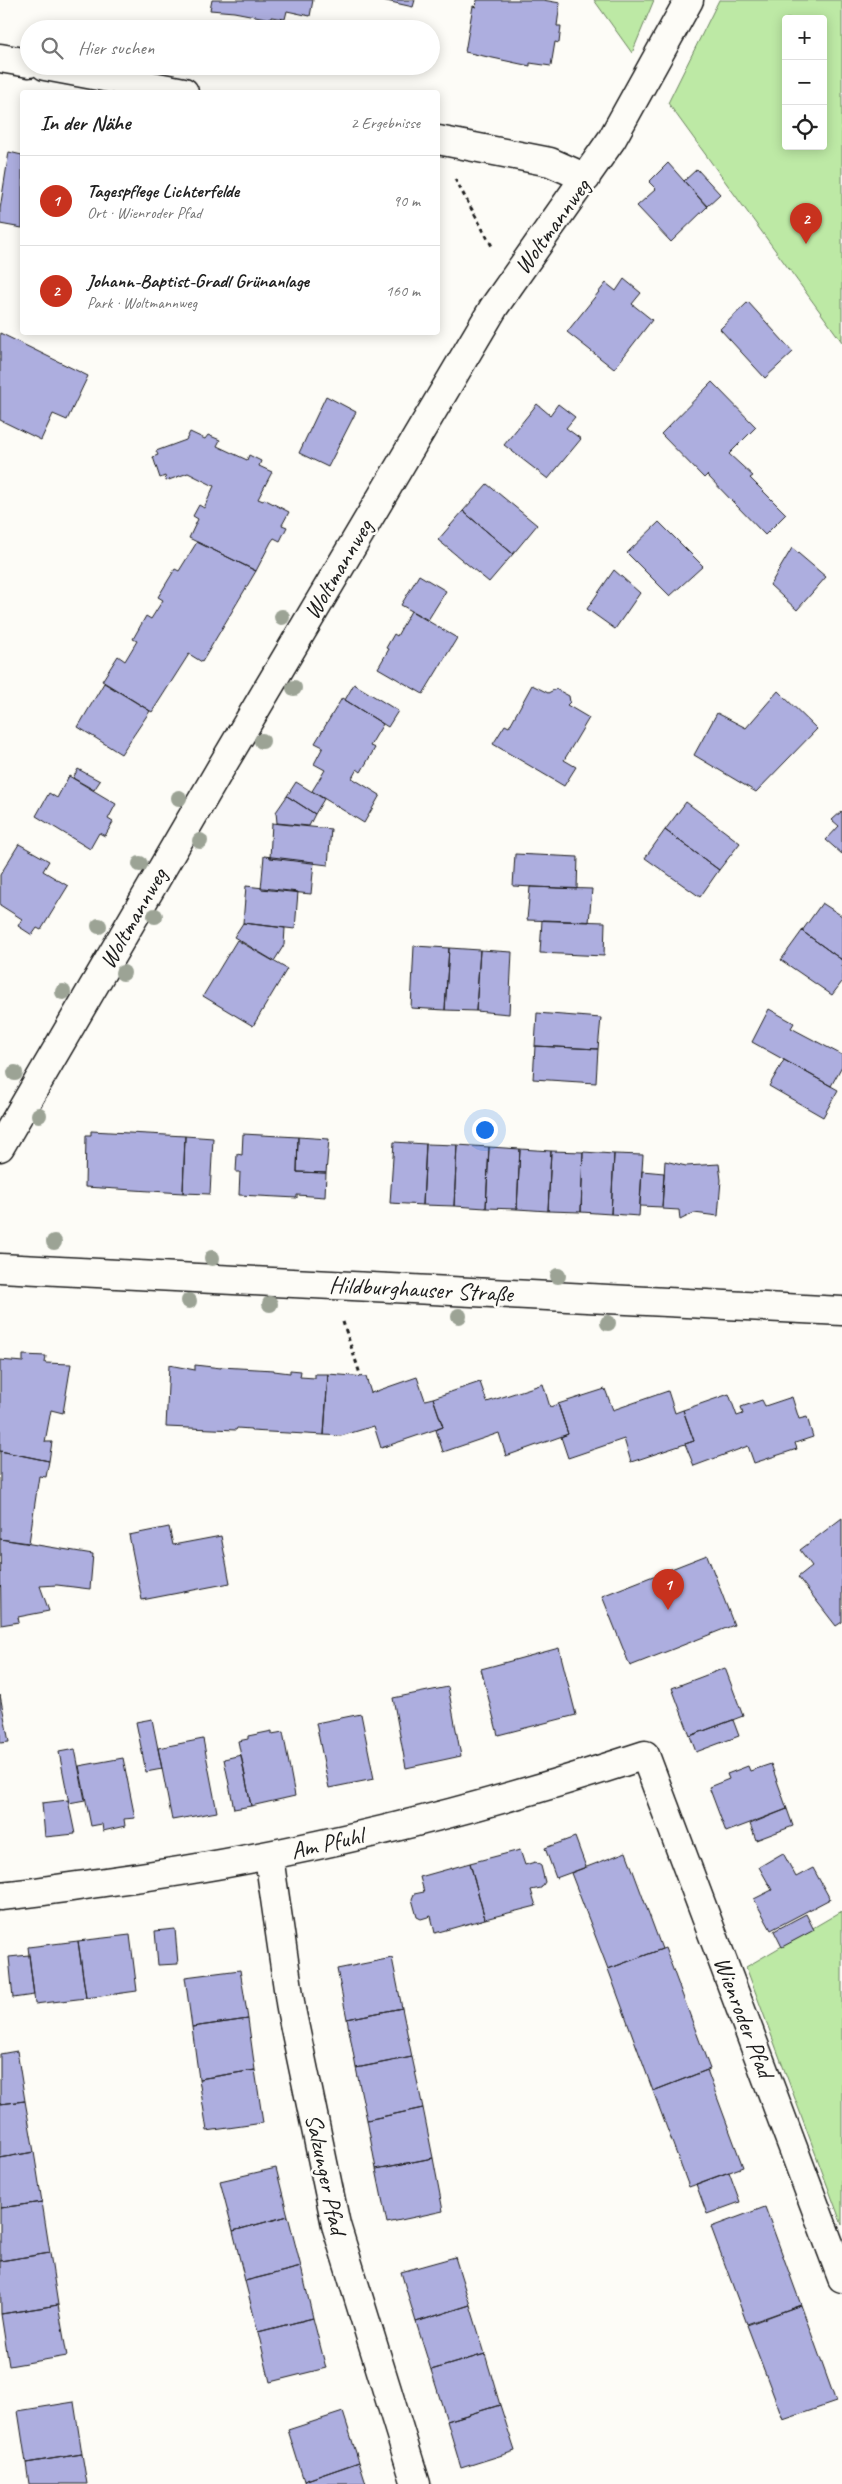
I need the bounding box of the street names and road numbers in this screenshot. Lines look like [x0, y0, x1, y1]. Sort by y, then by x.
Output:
street label: Woltmannweg [507, 171, 598, 280]
street label: Woltmannweg [297, 512, 380, 624]
street label: Woltmannweg [92, 861, 175, 974]
street label: Hildburghauser Straße [328, 1269, 516, 1309]
street label: Am Pfuhl [288, 1819, 370, 1866]
street label: Wienroder Pfad [707, 1952, 782, 2085]
street label: Salzunger Pfad [299, 2111, 354, 2240]

